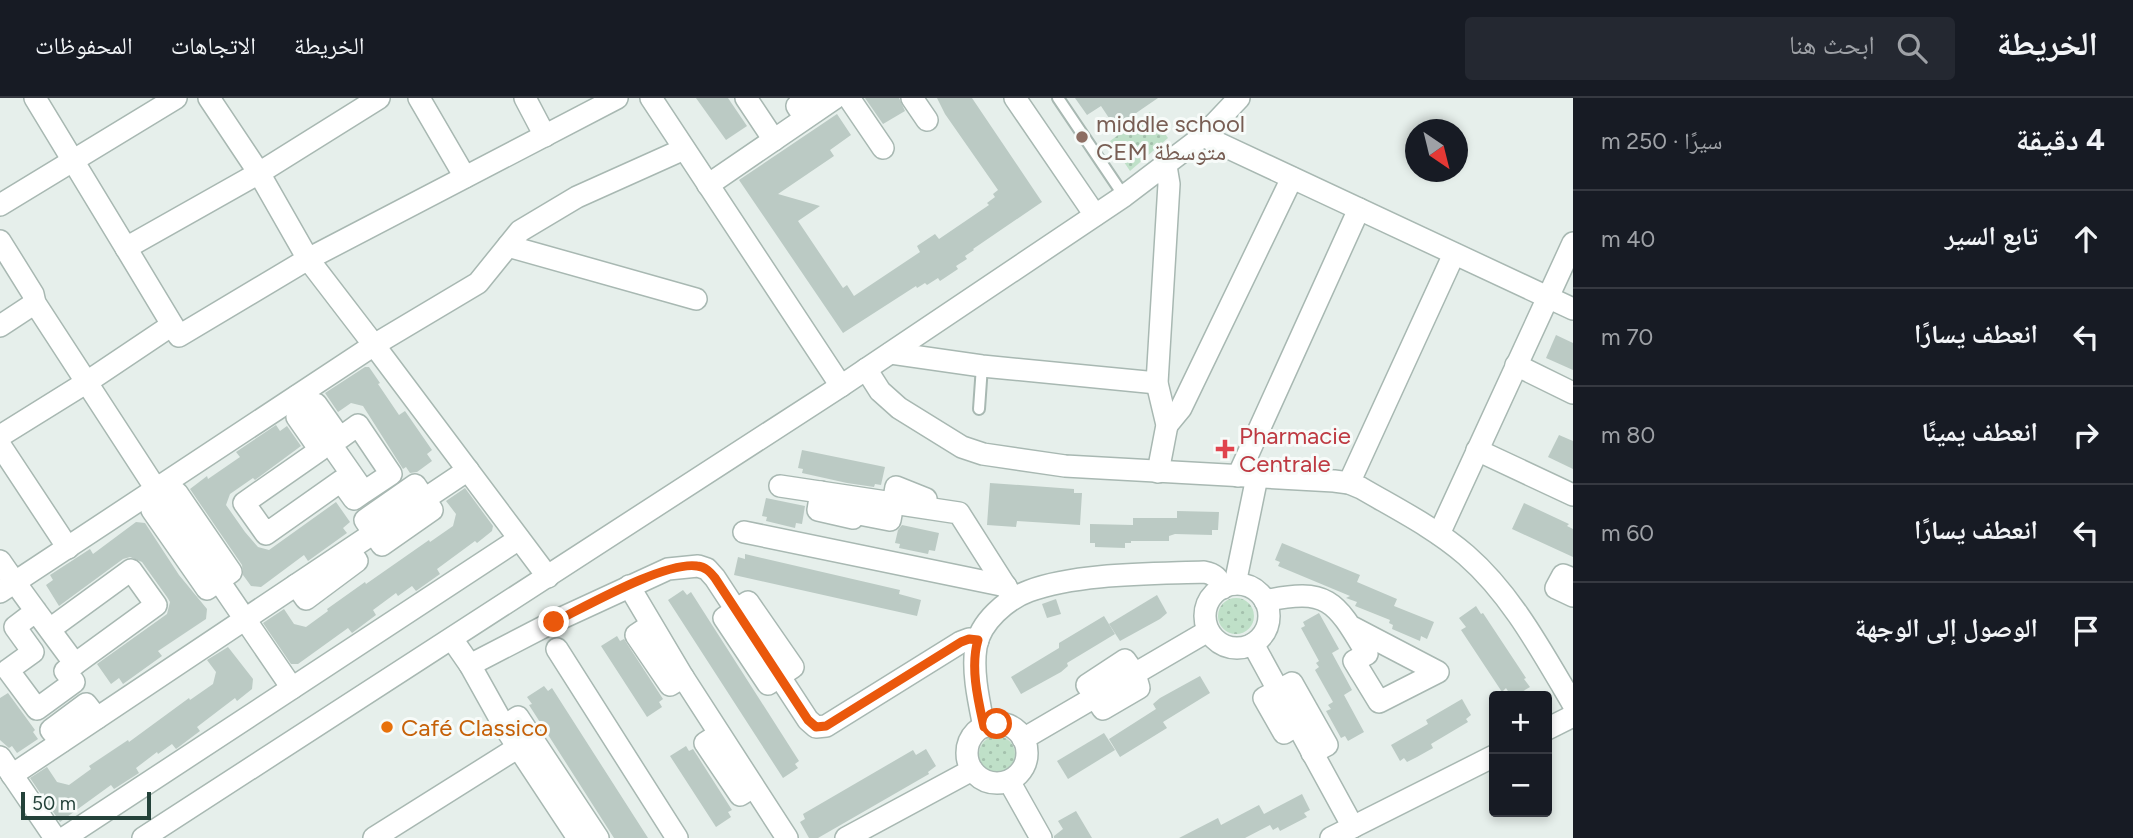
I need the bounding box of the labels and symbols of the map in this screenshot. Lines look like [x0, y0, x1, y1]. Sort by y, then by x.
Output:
place label: middle school CEM متوسطة [1096, 109, 1245, 166]
north arrow [1405, 119, 1468, 182]
marker: middle school CEM متوسطة [1074, 129, 1090, 145]
place label: Pharmacie Centrale [1239, 421, 1351, 478]
marker: Pharmacie Centrale [1217, 441, 1233, 457]
route end [538, 606, 569, 637]
route start [981, 708, 1012, 739]
place label: Café Classico [401, 713, 548, 742]
marker: Café Classico [379, 719, 395, 735]
scale bar [21, 789, 150, 821]

